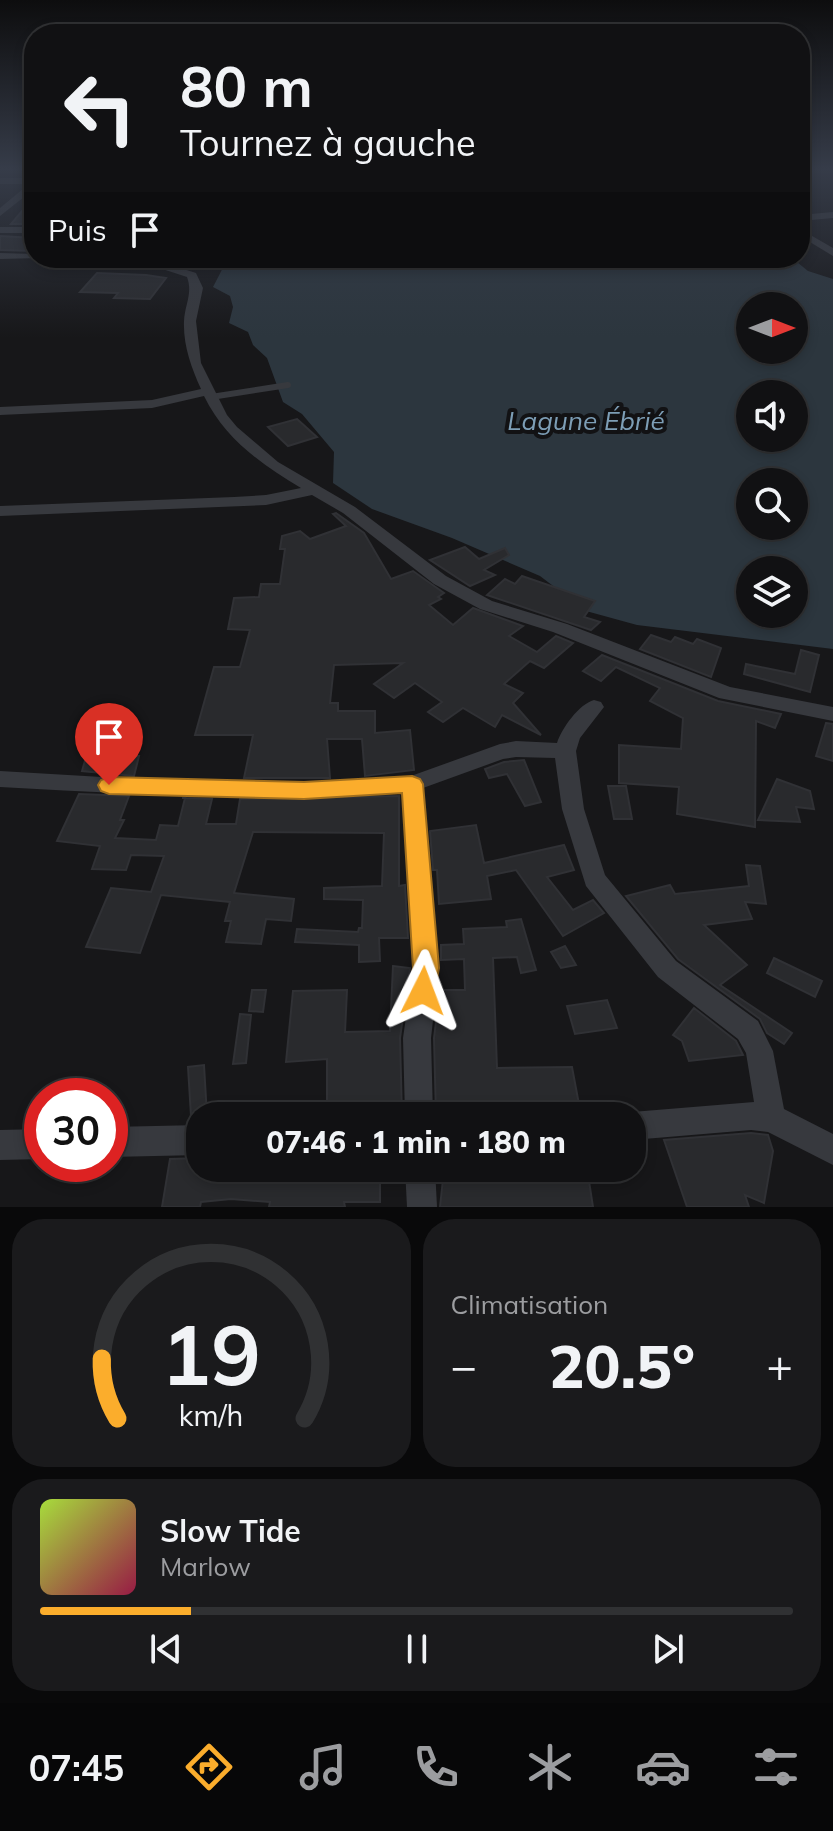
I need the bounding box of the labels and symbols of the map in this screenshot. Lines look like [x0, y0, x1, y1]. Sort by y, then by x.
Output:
north arrow [736, 292, 808, 364]
water label: Lagune Ébrié [507, 404, 665, 437]
pin [75, 703, 143, 785]
position arrow [381, 949, 465, 1033]
speed limit sign: 30 [24, 1078, 128, 1182]

